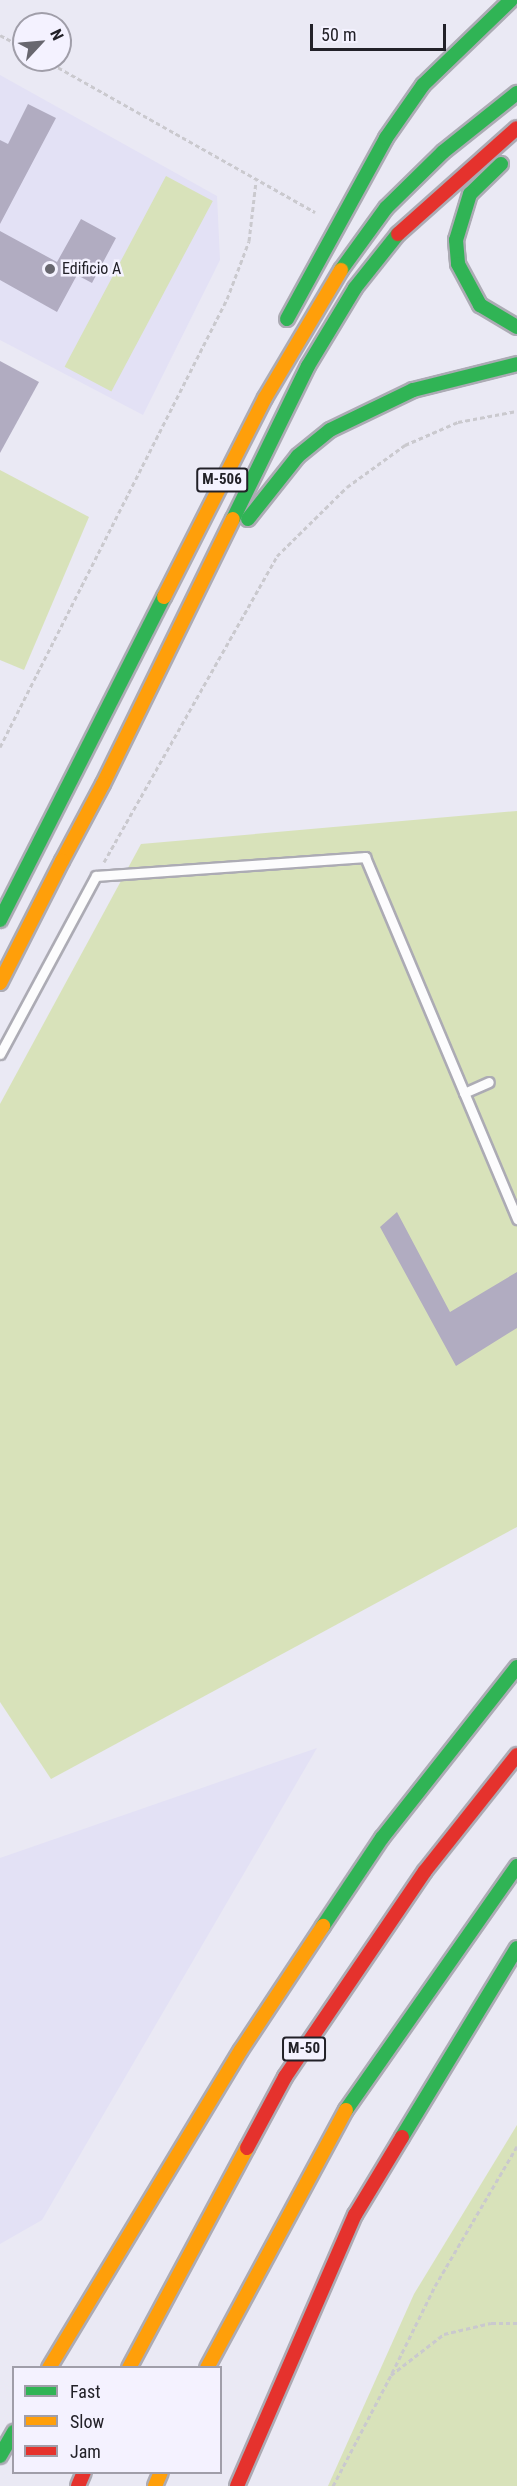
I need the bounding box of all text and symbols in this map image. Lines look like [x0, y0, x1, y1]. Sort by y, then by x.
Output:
north arrow [12, 12, 72, 72]
scale bar [313, 12, 450, 50]
text: 50 m [321, 24, 356, 45]
text: N [46, 26, 68, 43]
place label: Edificio A [62, 259, 121, 279]
marker: Edificio A [43, 262, 57, 276]
road number: M-506 [195, 468, 249, 492]
road number: M-50 [282, 2037, 326, 2061]
legend [12, 2366, 222, 2474]
text: Fast [70, 2381, 101, 2402]
text: Slow [70, 2411, 104, 2432]
text: Jam [70, 2441, 101, 2462]

